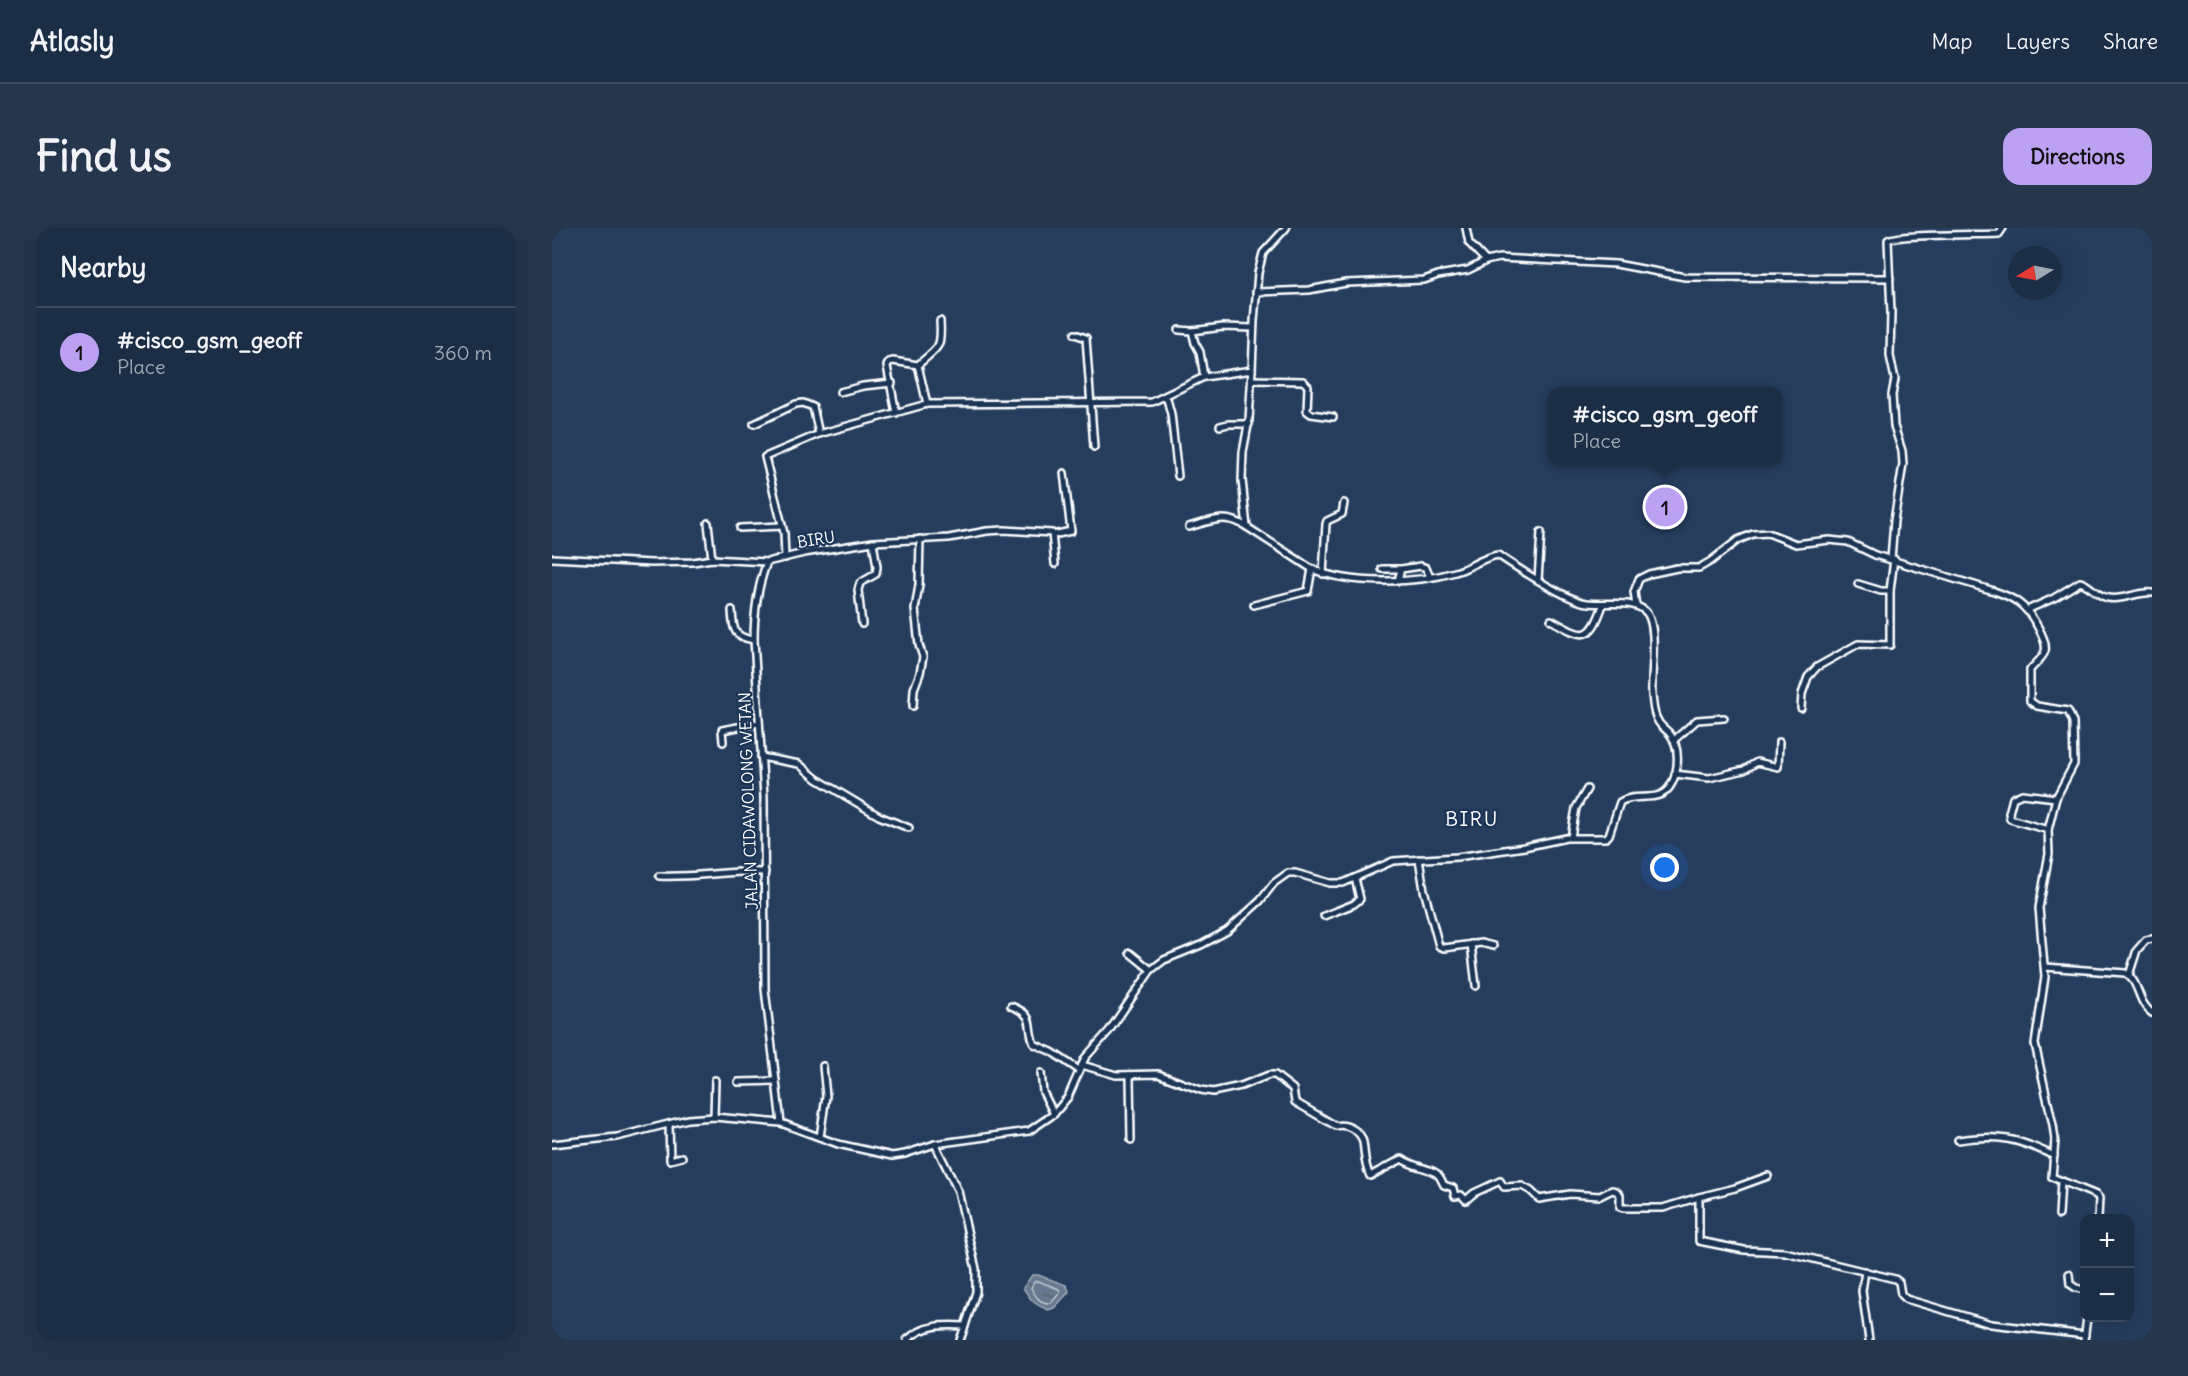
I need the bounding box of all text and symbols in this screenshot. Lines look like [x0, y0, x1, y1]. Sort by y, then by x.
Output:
text: Atlasly [30, 23, 114, 59]
text: Map [1932, 28, 1972, 55]
text: Layers [2005, 28, 2070, 55]
text: Share [2103, 28, 2158, 55]
button: Directions [2003, 128, 2152, 185]
text: Find us [36, 130, 172, 182]
north arrow [2008, 246, 2062, 300]
text: Nearby [60, 251, 146, 284]
text: #cisco_gsm_geoff [117, 326, 302, 354]
text: 1 [76, 340, 83, 365]
text: 360 m [434, 340, 492, 365]
text: Place [117, 354, 165, 379]
popup [1548, 387, 1782, 465]
text: #cisco_gsm_geoff [1573, 400, 1757, 428]
text: Place [1573, 428, 1621, 453]
pin: 1 [1646, 484, 1684, 530]
street label: BIRU [795, 526, 837, 552]
street label: JALAN CIDAWOLONG WETAN [734, 692, 762, 910]
district label: BIRU [1445, 806, 1499, 831]
your location [1650, 853, 1679, 882]
map controls [2080, 1214, 2134, 1322]
button: + [2080, 1214, 2134, 1268]
button: − [2080, 1268, 2134, 1322]

